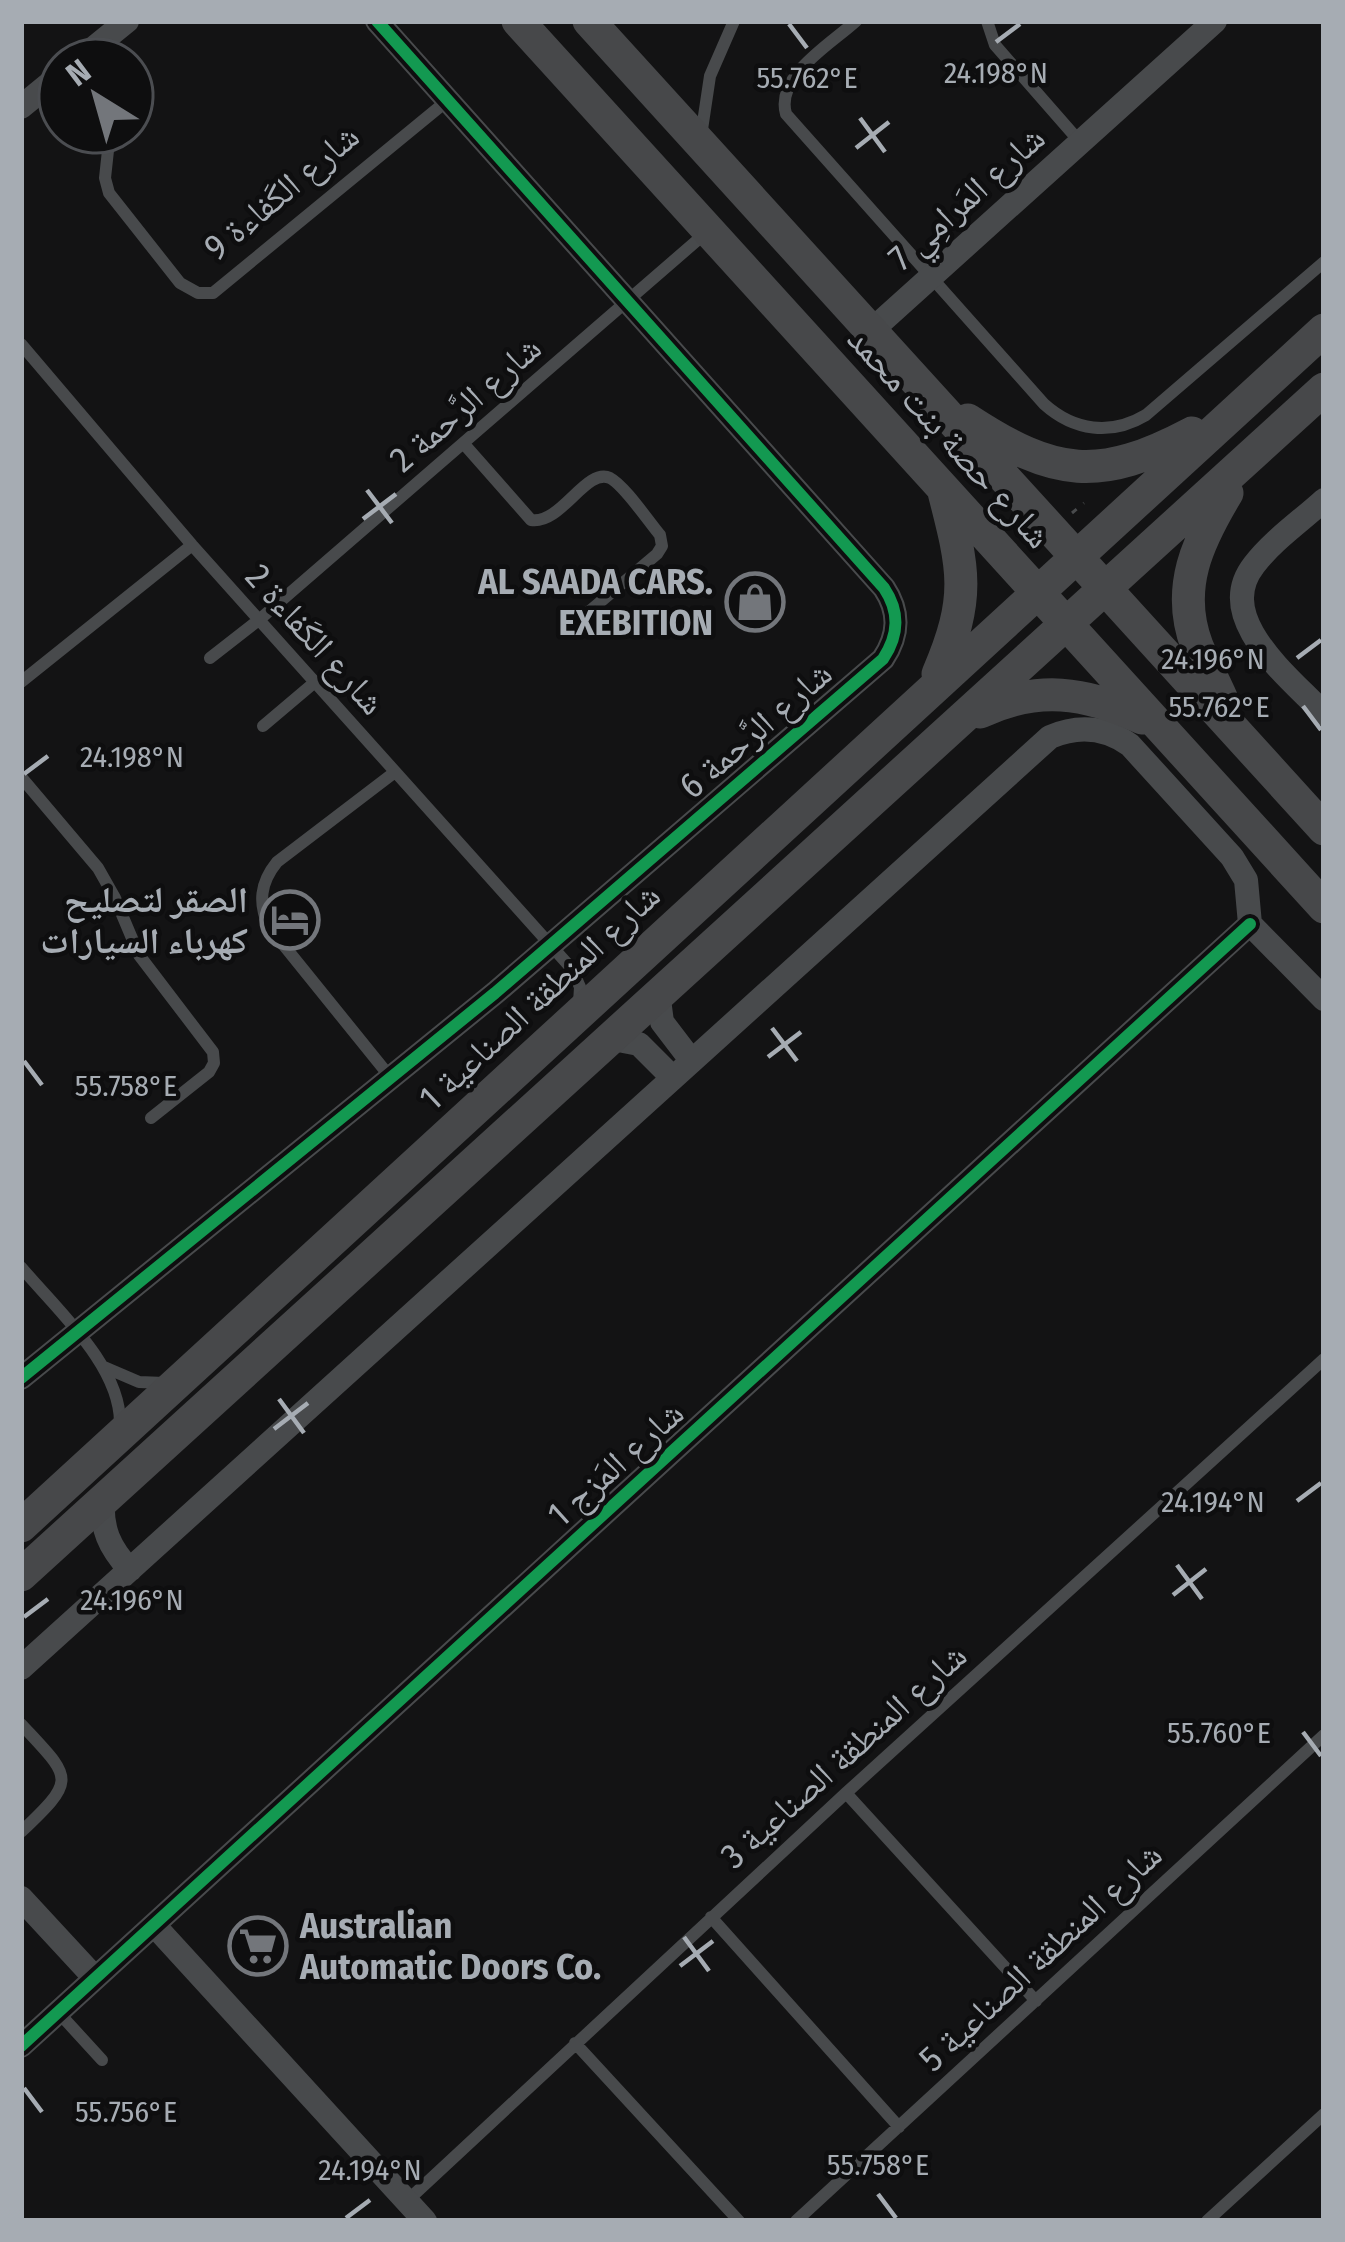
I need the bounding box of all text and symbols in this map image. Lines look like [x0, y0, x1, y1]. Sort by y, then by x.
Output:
north arrow [36, 36, 156, 156]
text: N [59, 51, 98, 95]
text: 24.198°N [944, 55, 1048, 91]
text: 55.762°E [756, 60, 858, 96]
street label: شارع الكَفاءة 9 [195, 114, 368, 269]
street label: شارع المَرامِي 7 [879, 116, 1058, 284]
street label: شارع حصة بنت محمد [838, 318, 1060, 558]
street label: شارع الرَّحمة 2 [381, 326, 550, 481]
street label: شارع الكَفاءة 2 [236, 555, 394, 724]
place label: AL SAADA CARS. EXEBITION [477, 560, 713, 645]
shop icon: AL SAADA CARS. EXEBITION [724, 571, 786, 633]
text: 24.196°N [1161, 641, 1265, 677]
street label: شارع الرَّحمة 6 [670, 651, 841, 808]
text: 55.762°E [1168, 689, 1270, 725]
text: 24.198°N [80, 739, 184, 775]
street label: شارع المنطقة الصناعية 1 [410, 874, 669, 1120]
place label: الصقر لتصليح كهرباء السيارات [40, 878, 248, 963]
hotel icon: الصقر لتصليح كهرباء السيارات [259, 889, 321, 951]
text: 55.758°E [75, 1068, 177, 1104]
street label: شارع المَزج 1 [539, 1391, 693, 1536]
text: 24.194°N [1161, 1484, 1265, 1520]
text: 24.196°N [80, 1582, 184, 1618]
street label: شارع المنطقة الصناعية 3 [712, 1634, 976, 1878]
text: 55.760°E [1167, 1715, 1271, 1751]
street label: شارع المنطقة الصناعية 5 [910, 1833, 1171, 2081]
place label: Australian Automatic Doors Co. [299, 1904, 601, 1989]
supermarket icon: Australian Automatic Doors Co. [227, 1915, 289, 1977]
text: 55.756°E [75, 2094, 177, 2130]
text: 55.758°E [827, 2147, 929, 2183]
text: 24.194°N [318, 2152, 422, 2188]

